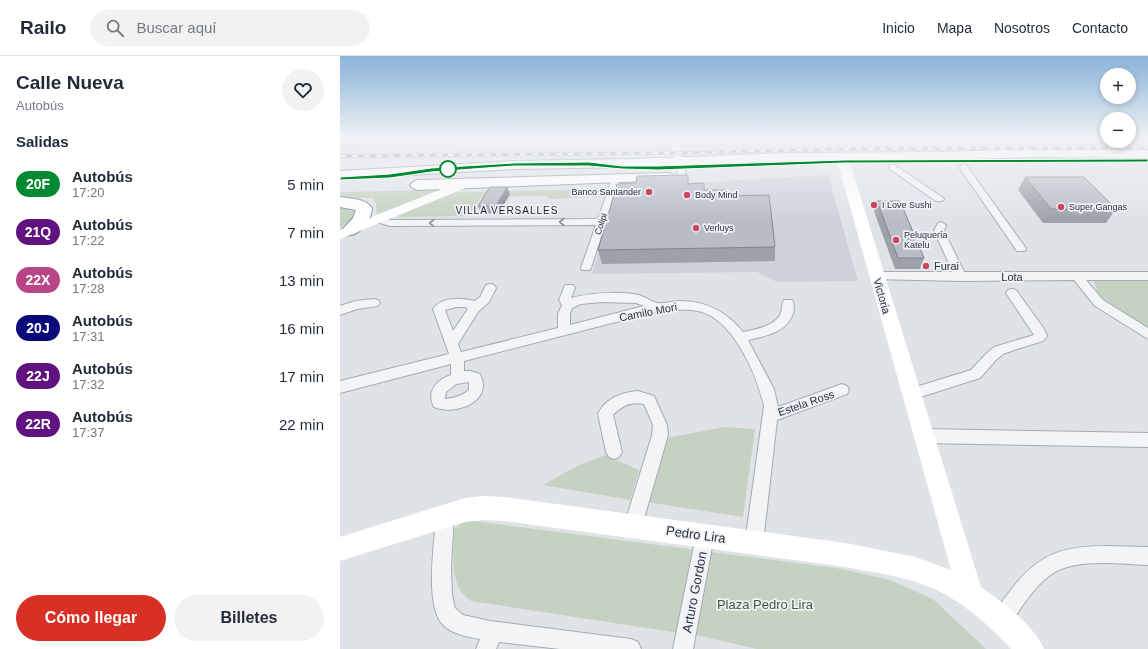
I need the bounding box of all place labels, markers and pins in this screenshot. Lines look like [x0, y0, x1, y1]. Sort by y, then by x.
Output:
unlabelled marker [439, 160, 457, 178]
place label: Banco Santander [571, 187, 641, 197]
marker: Banco Santander [644, 187, 654, 197]
marker: Body Mind [682, 190, 692, 200]
place label: Body Mind [695, 190, 738, 200]
marker: I Love Sushi [869, 200, 879, 210]
place label: I Love Sushi [882, 200, 932, 210]
marker: Super Gangas [1056, 202, 1066, 212]
place label: Super Gangas [1069, 202, 1128, 212]
marker: Verluys [691, 223, 701, 233]
place label: Verluys [704, 223, 734, 233]
place label: Peluquería Katelu [904, 230, 948, 250]
marker: Peluquería Katelu [891, 235, 901, 245]
place label: Furai [934, 260, 959, 272]
marker: Furai [921, 261, 931, 271]

